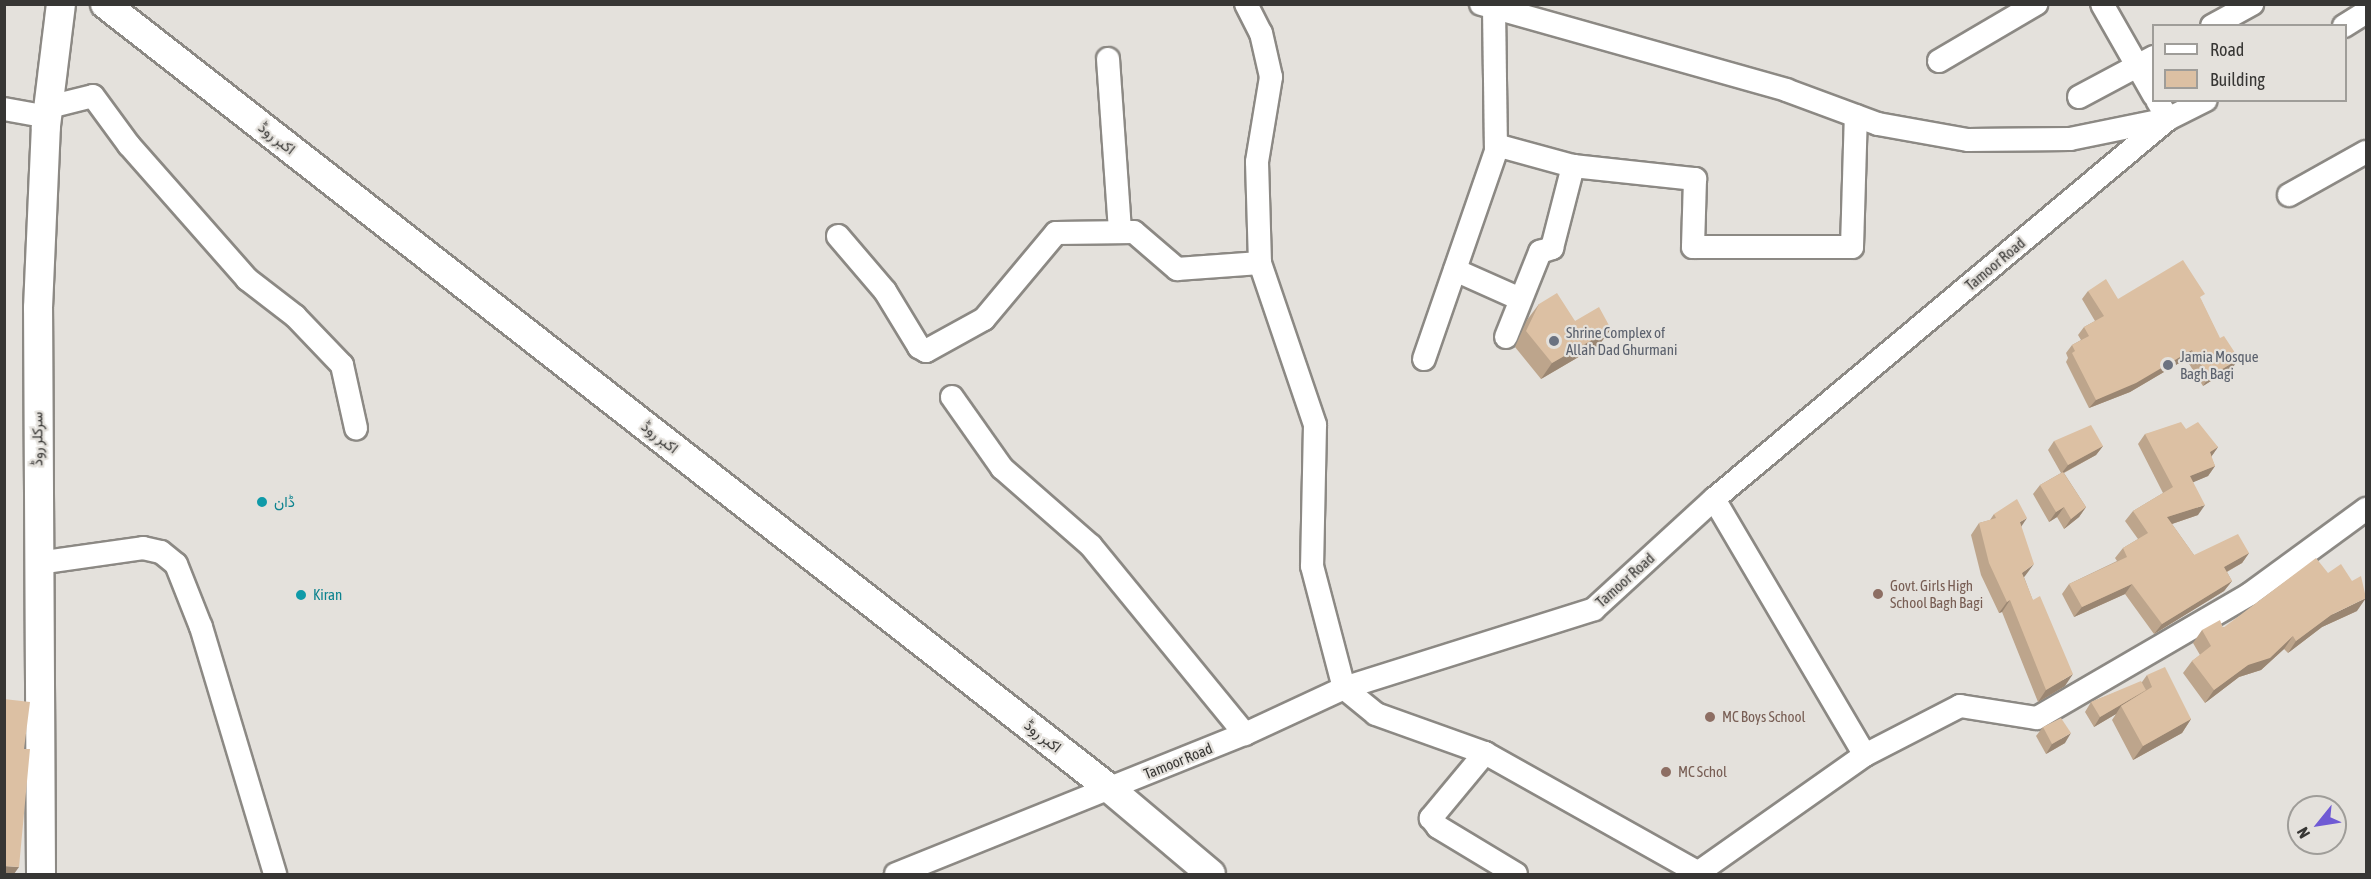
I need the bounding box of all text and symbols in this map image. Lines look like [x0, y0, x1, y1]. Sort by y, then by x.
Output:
legend [2152, 24, 2347, 102]
text: Road [2210, 39, 2244, 60]
text: Building [2210, 69, 2265, 90]
street label: اکبر روڈ [255, 118, 299, 158]
street label: Tamoor Road [1961, 234, 2029, 294]
place label: Shrine Complex of Allah Dad Ghurmani [1566, 323, 1678, 358]
marker: Shrine Complex of Allah Dad Ghurmani [1547, 334, 1561, 348]
place label: Jamia Mosque Bagh Bagi [2180, 347, 2259, 382]
marker: Jamia Mosque Bagh Bagi [2161, 358, 2175, 372]
street label: سرکلر روڈ [28, 412, 46, 466]
street label: اکبر روڈ [638, 417, 682, 457]
place label: ڈان [274, 493, 295, 511]
marker: ڈان [255, 495, 269, 509]
street label: Tamoor Road [1592, 549, 1658, 611]
place label: Govt. Girls High School Bagh Bagi [1890, 576, 1983, 611]
place label: Kiran [313, 586, 342, 604]
marker: Govt. Girls High School Bagh Bagi [1871, 587, 1885, 601]
marker: Kiran [294, 588, 308, 602]
place label: MC Boys School [1722, 708, 1806, 726]
marker: MC Boys School [1703, 710, 1717, 724]
street label: اکبر روڈ [1021, 716, 1065, 756]
street label: Tamoor Road [1141, 739, 1215, 783]
place label: MC Schol [1678, 763, 1727, 781]
marker: MC Schol [1659, 765, 1673, 779]
north arrow [2287, 795, 2347, 855]
text: N [2293, 824, 2313, 842]

